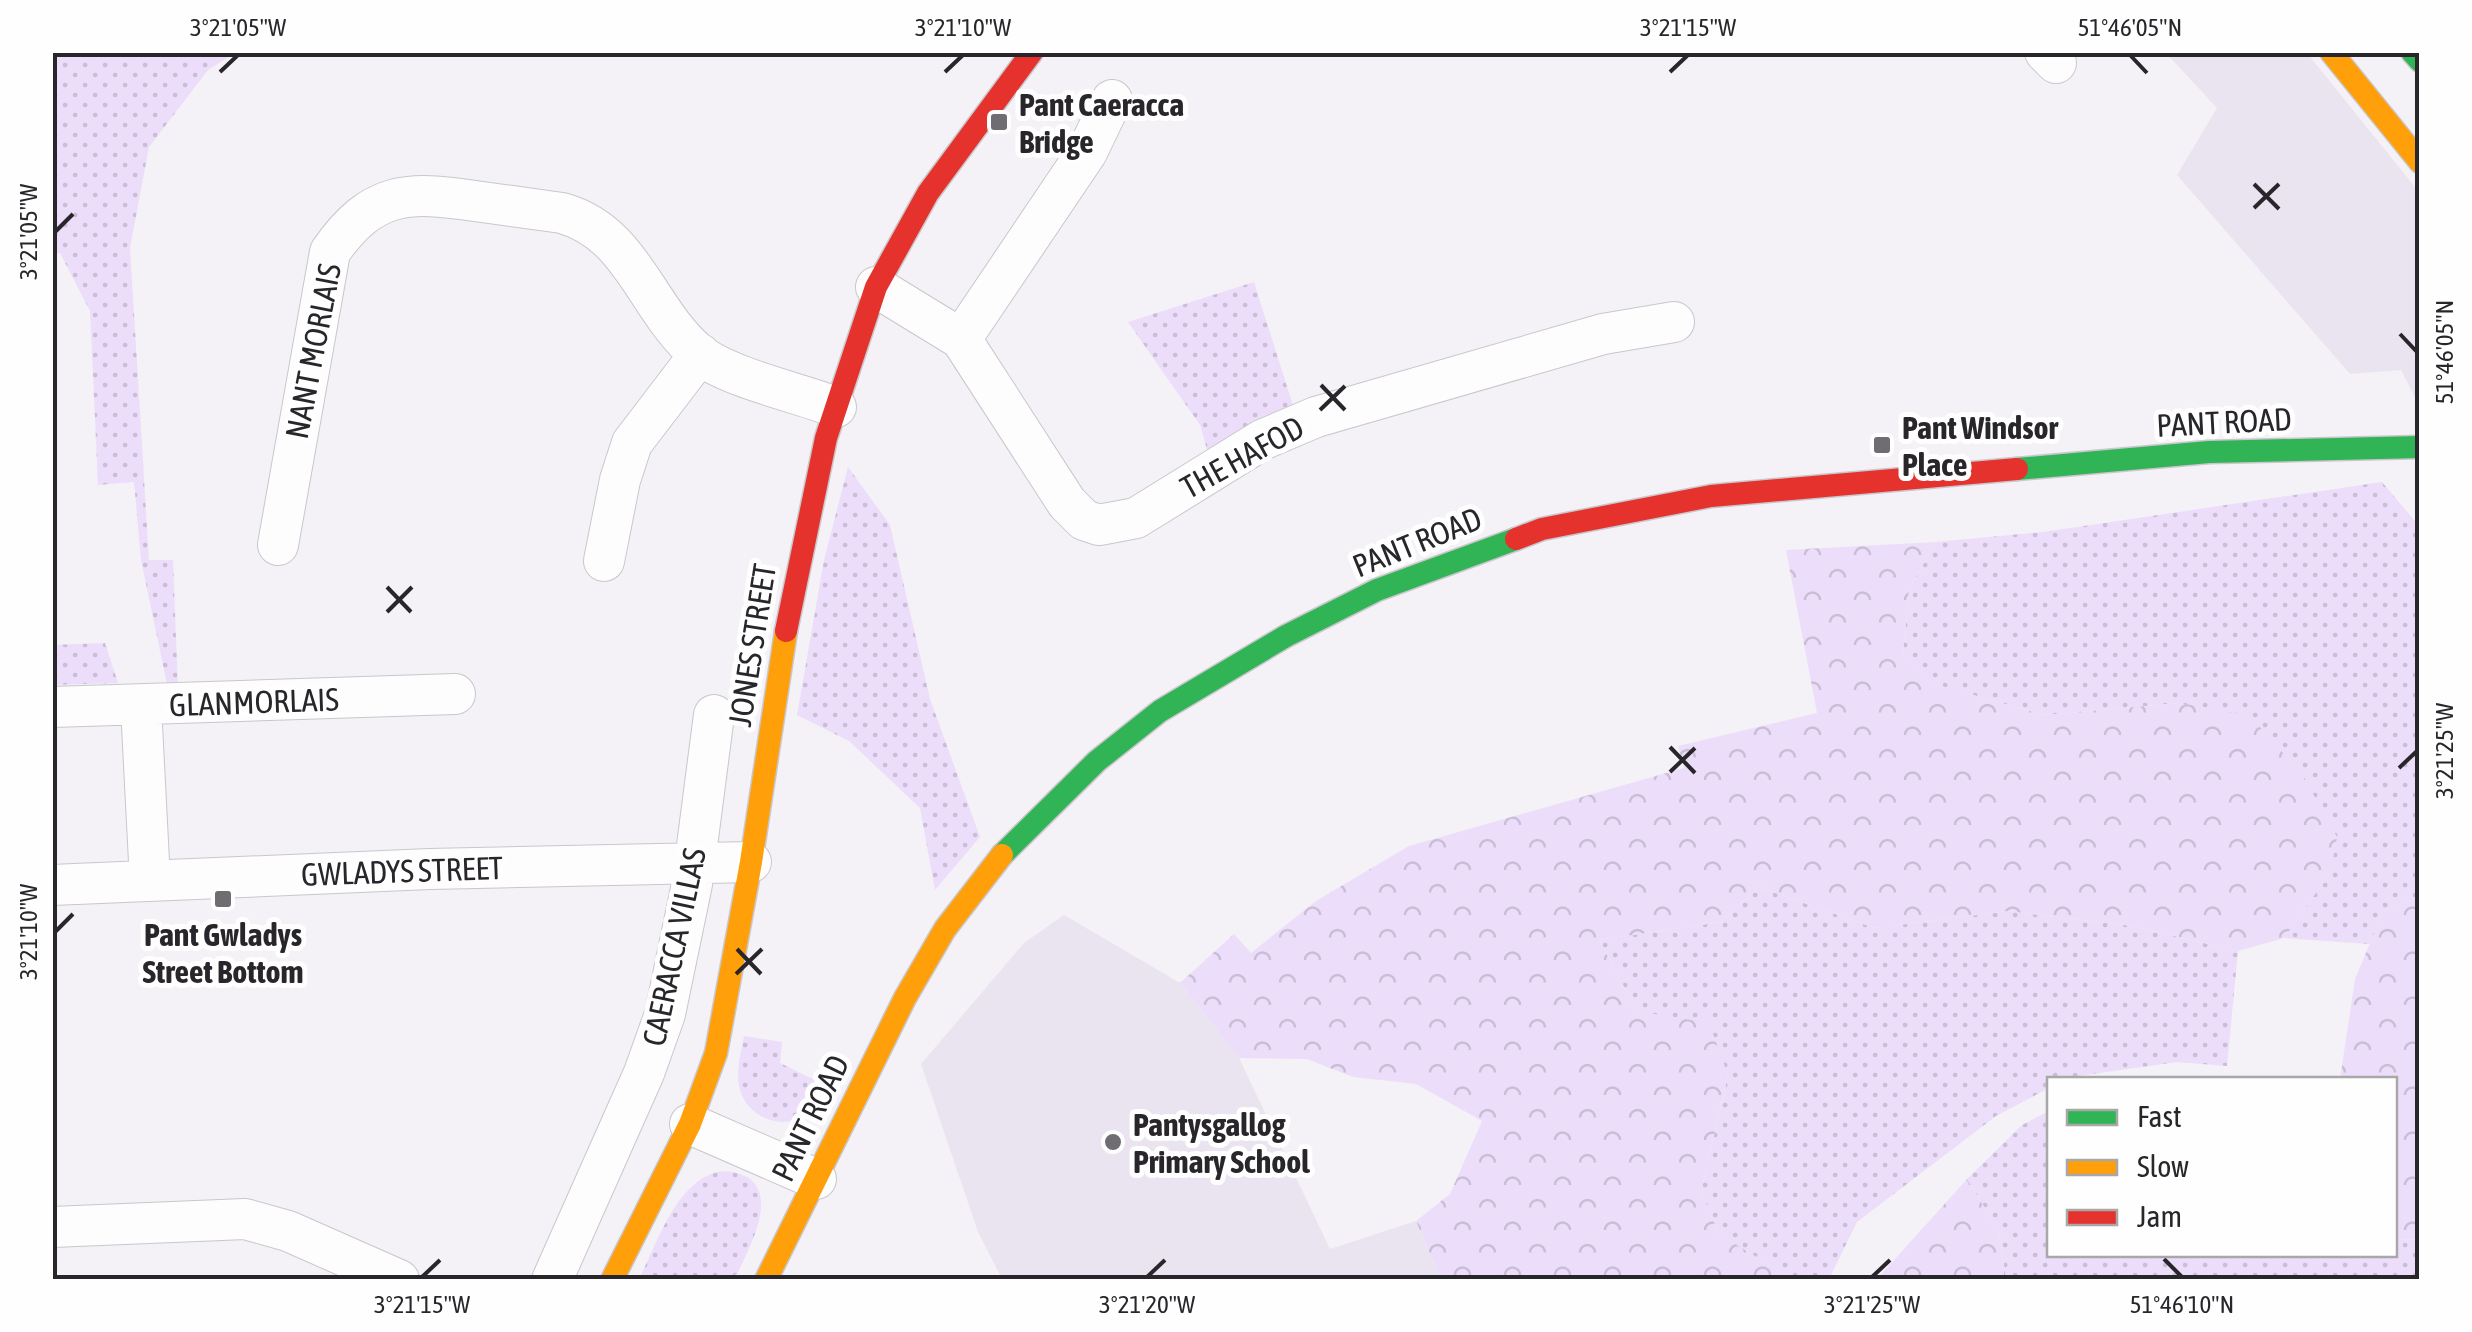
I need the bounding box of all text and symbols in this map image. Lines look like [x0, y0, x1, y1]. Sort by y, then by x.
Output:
text: 3°21'05"W [190, 13, 287, 41]
text: 3°21'10"W [915, 13, 1012, 41]
text: 3°21'15"W [1640, 13, 1737, 41]
text: 51°46'05"N [2078, 13, 2182, 41]
place label: Pant Caeracca Bridge [1019, 86, 1184, 160]
marker: Pant Caeracca Bridge [988, 111, 1010, 133]
text: 3°21'05"W [14, 183, 42, 280]
street label: NANT MORLAIS [278, 260, 348, 442]
text: 51°46'05"N [2430, 300, 2458, 404]
street label: PANT ROAD [2155, 400, 2293, 444]
street label: THE HAFOD [1174, 408, 1310, 506]
place label: Pant Windsor Place [1902, 409, 2059, 483]
marker: Pant Windsor Place [1871, 434, 1893, 456]
street label: PANT ROAD [1347, 499, 1487, 585]
street label: JONES STREET [721, 561, 783, 729]
street label: GLANMORLAIS [169, 681, 339, 723]
text: 3°21'25"W [2430, 702, 2458, 799]
street label: CAERACCA VILLAS [635, 845, 713, 1049]
street label: GWLADYS STREET [300, 849, 504, 893]
text: 3°21'10"W [14, 883, 42, 980]
marker: Pant Gwladys Street Bottom [212, 888, 234, 910]
place label: Pant Gwladys Street Bottom [143, 916, 304, 990]
street label: PANT ROAD [764, 1049, 856, 1187]
legend [2047, 1077, 2397, 1257]
text: Fast [2137, 1099, 2182, 1133]
place label: Pantysgallog Primary School [1133, 1106, 1310, 1180]
marker: Pantysgallog Primary School [1102, 1131, 1124, 1153]
text: Slow [2137, 1149, 2189, 1183]
text: Jam [2137, 1199, 2182, 1233]
text: 3°21'15"W [374, 1290, 471, 1318]
text: 3°21'20"W [1099, 1290, 1196, 1318]
text: 3°21'25"W [1824, 1290, 1921, 1318]
text: 51°46'10"N [2130, 1290, 2234, 1318]

